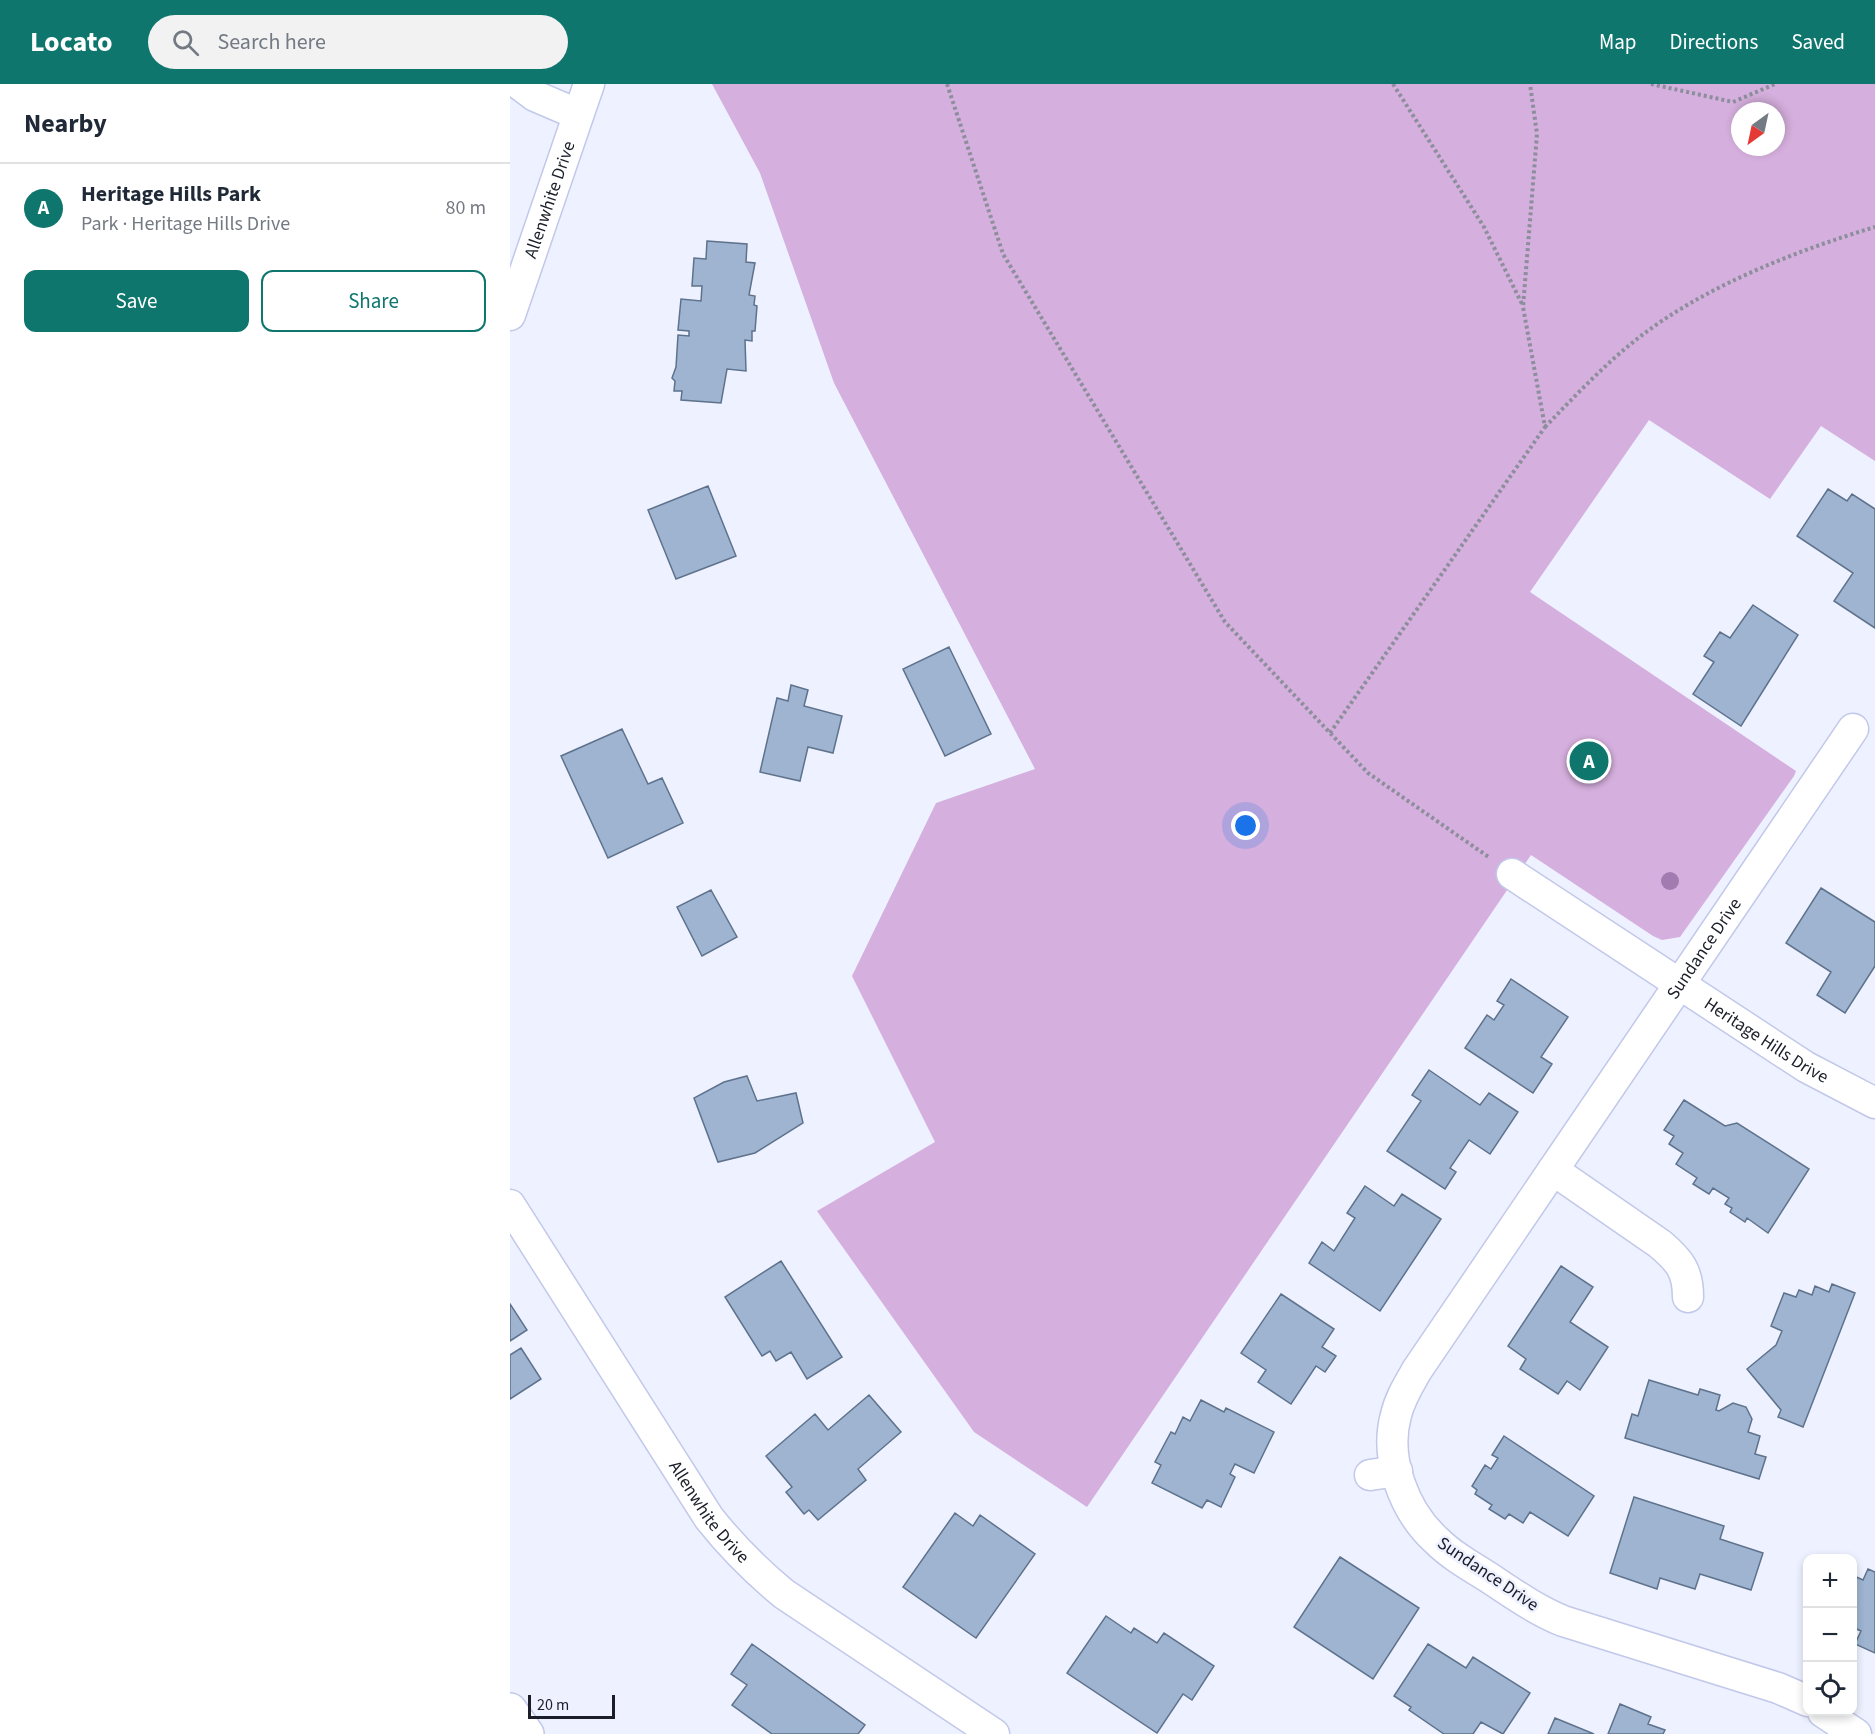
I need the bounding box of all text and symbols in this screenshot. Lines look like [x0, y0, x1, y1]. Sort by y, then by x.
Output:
search box [148, 15, 568, 69]
text: Locato [30, 22, 112, 62]
icon: search [169, 26, 202, 59]
text: Search here [217, 26, 326, 58]
text: Map [1599, 27, 1637, 57]
text: Directions [1670, 27, 1758, 57]
text: Saved [1791, 27, 1845, 57]
north arrow [1731, 102, 1785, 156]
text: Nearby [24, 105, 107, 142]
street label: Allenwhite Drive [518, 138, 581, 262]
text: Heritage Hills Park [81, 178, 261, 210]
text: A [38, 194, 49, 222]
text: 80 m [446, 194, 486, 222]
text: Park · Heritage Hills Drive [81, 210, 290, 238]
button: Save [24, 270, 249, 332]
button: Share [261, 270, 486, 332]
pin: A [1570, 738, 1608, 784]
your location [1231, 811, 1260, 840]
street label: Sundance Drive [1660, 893, 1747, 1004]
street label: Heritage Hills Drive [1699, 991, 1833, 1089]
street label: Allenwhite Drive [663, 1456, 755, 1569]
street label: Sundance Drive [1432, 1531, 1544, 1617]
map controls [1803, 1554, 1857, 1716]
button: + [1803, 1554, 1857, 1608]
button: − [1803, 1608, 1857, 1662]
button: locate [1803, 1662, 1857, 1716]
scale bar [528, 1692, 615, 1720]
text: 20 m [537, 1694, 569, 1716]

